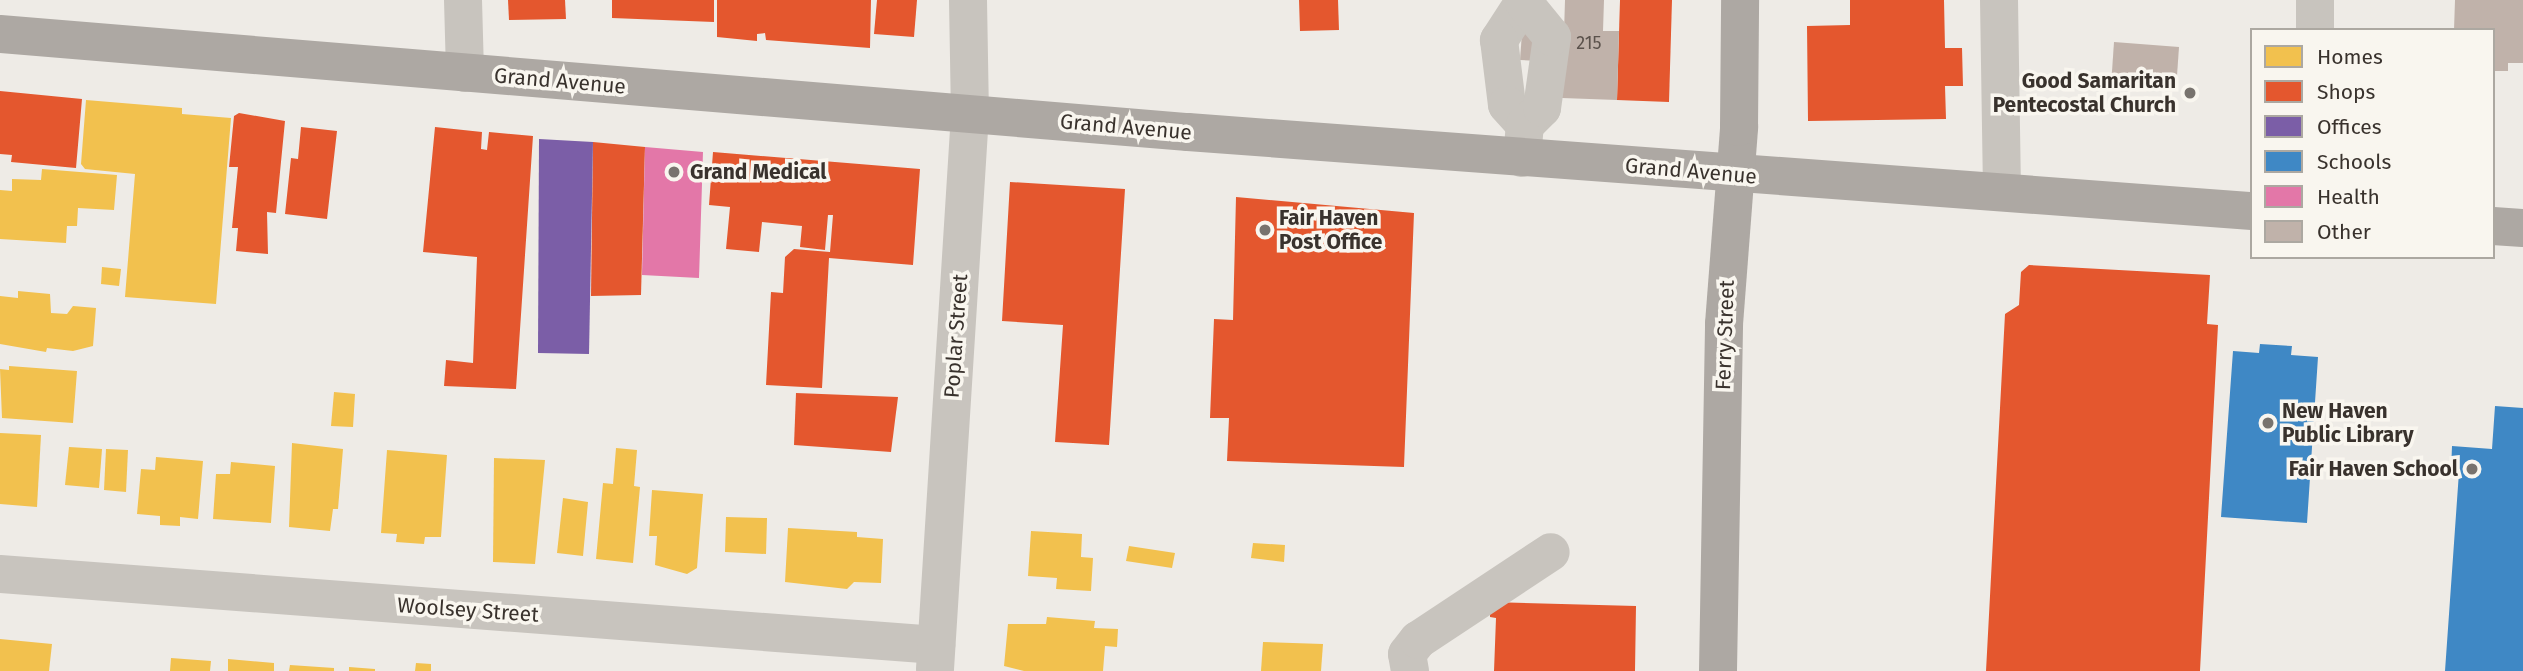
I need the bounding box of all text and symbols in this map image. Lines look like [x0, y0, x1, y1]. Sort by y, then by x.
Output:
legend [2250, 28, 2495, 259]
house number: 215 [1576, 32, 1602, 54]
text: Homes [2317, 44, 2383, 70]
street label: Grand Avenue [493, 63, 627, 99]
place label: Good Samaritan Pentecostal Church [1993, 68, 2176, 118]
text: Shops [2317, 79, 2375, 105]
marker: Good Samaritan Pentecostal Church [2182, 85, 2198, 101]
street label: Grand Avenue [1059, 109, 1193, 145]
text: Offices [2317, 114, 2382, 140]
text: Schools [2317, 149, 2391, 175]
street label: Grand Avenue [1624, 153, 1758, 189]
place label: Grand Medical [690, 159, 826, 185]
marker: Grand Medical [664, 162, 684, 182]
text: Health [2317, 184, 2380, 210]
place label: Fair Haven Post Office [1279, 205, 1382, 255]
text: Other [2317, 219, 2371, 245]
marker: Fair Haven Post Office [1257, 222, 1273, 238]
street label: Poplar Street [939, 273, 973, 399]
street label: Ferry Street [1710, 280, 1740, 390]
place label: New Haven Public Library [2282, 398, 2414, 448]
marker: New Haven Public Library [2260, 415, 2276, 431]
place label: Fair Haven School [2289, 456, 2458, 482]
marker: Fair Haven School [2464, 461, 2480, 477]
street label: Woolsey Street [396, 592, 540, 628]

